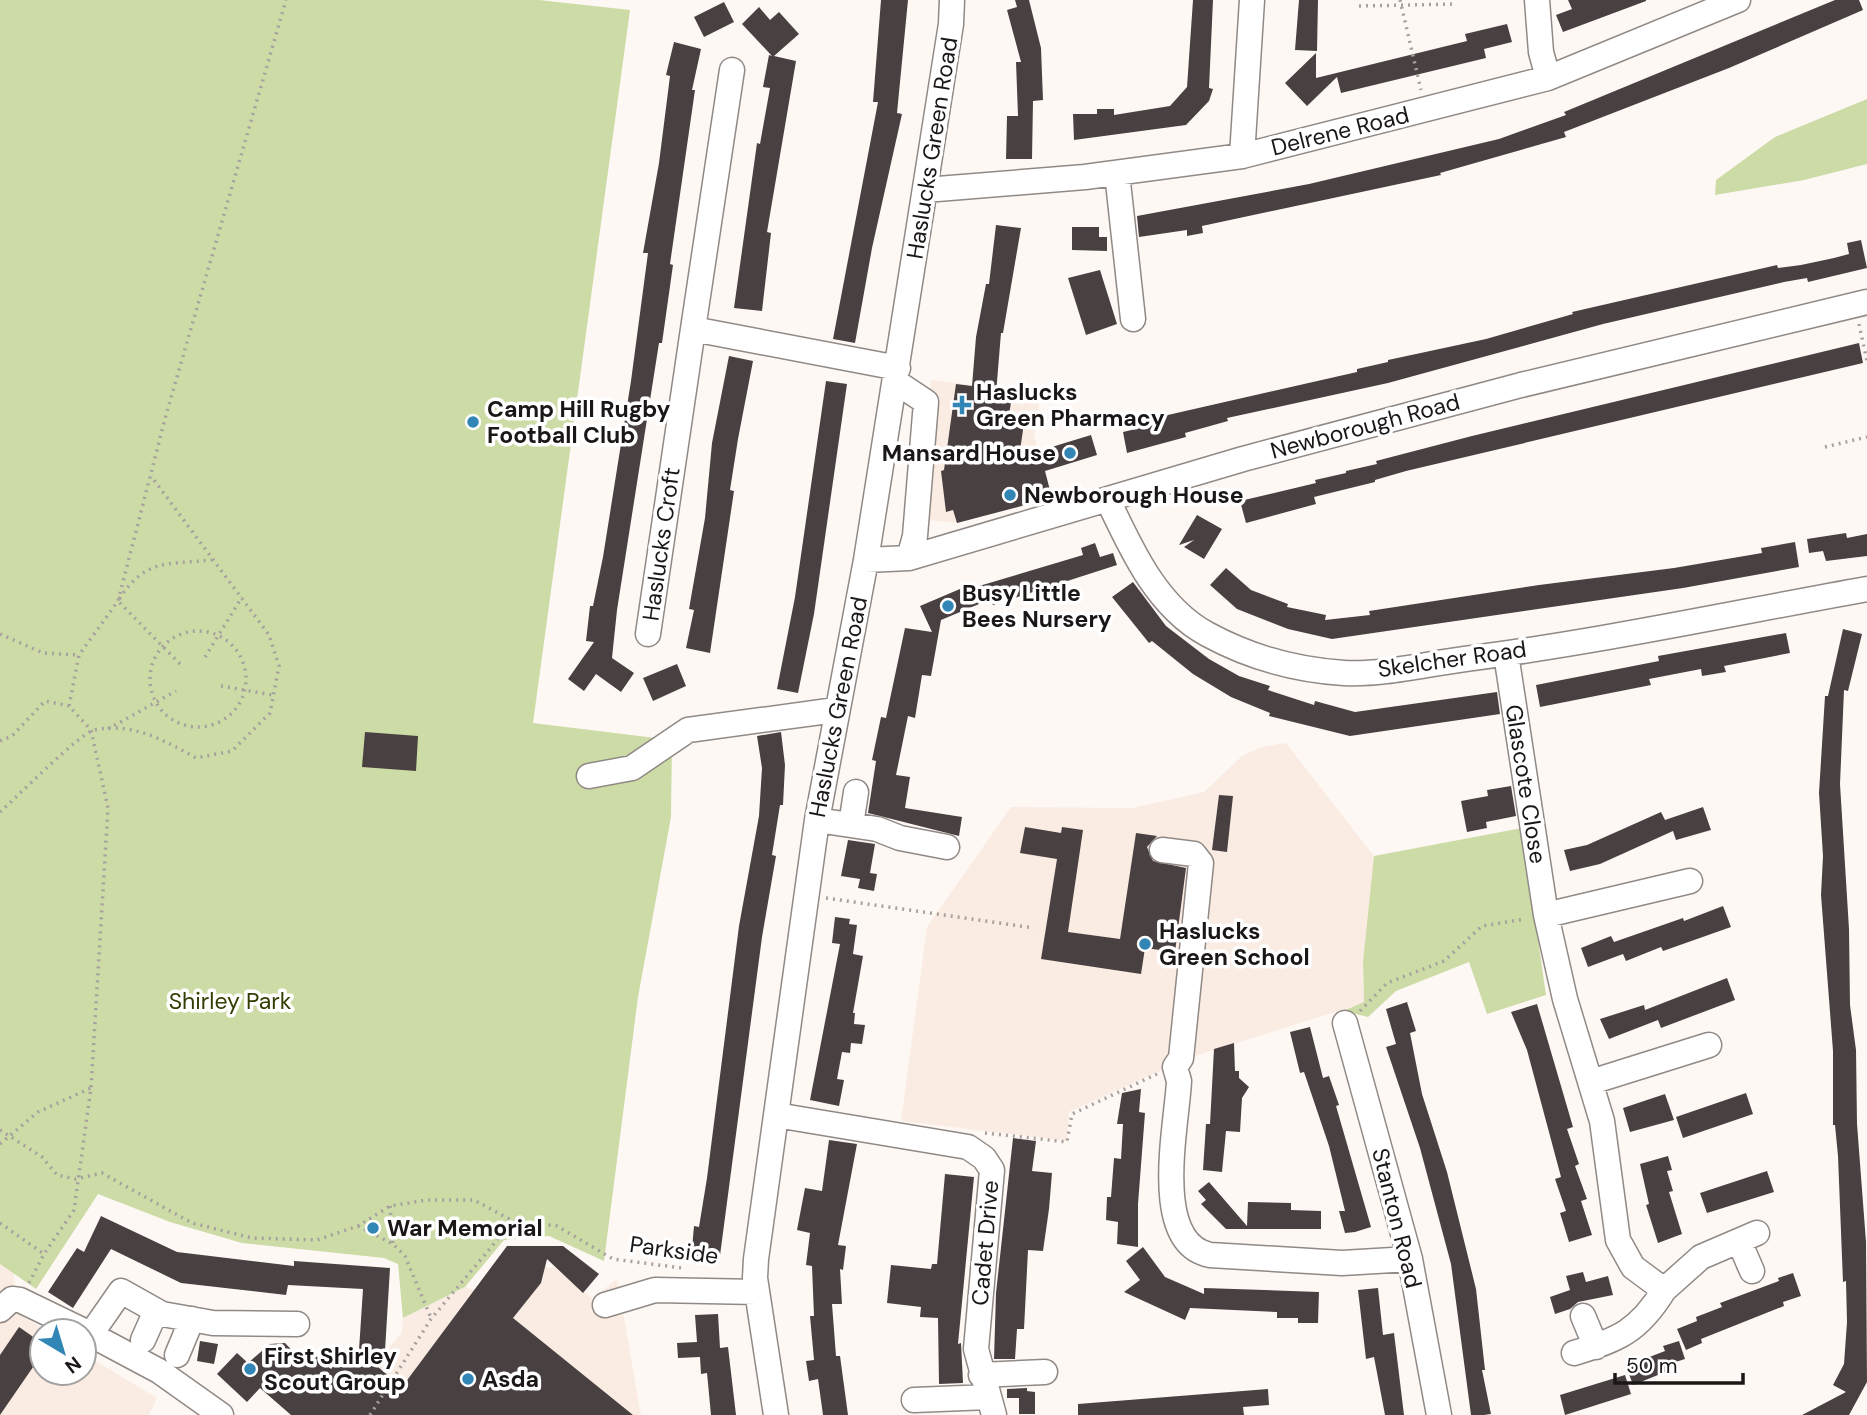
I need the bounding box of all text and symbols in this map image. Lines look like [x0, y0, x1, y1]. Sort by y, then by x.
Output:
street label: Haslucks Green Road [900, 35, 964, 261]
street label: Delrene Road [1268, 99, 1412, 163]
place label: Haslucks Green Pharmacy [976, 377, 1165, 433]
street label: Newborough Road [1267, 386, 1463, 466]
place label: Camp Hill Rugby Football Club [487, 394, 670, 450]
marker: Haslucks Green Pharmacy [954, 397, 970, 413]
marker: Camp Hill Rugby Football Club [465, 414, 481, 430]
place label: Mansard House [882, 438, 1056, 468]
marker: Mansard House [1062, 445, 1078, 461]
street label: Haslucks Croft [635, 465, 687, 623]
place label: Newborough House [1024, 480, 1244, 510]
marker: Newborough House [1002, 487, 1018, 503]
place label: Busy Little Bees Nursery [962, 578, 1112, 634]
street label: Haslucks Green Road [802, 594, 874, 820]
marker: Busy Little Bees Nursery [940, 598, 956, 614]
street label: Skelcher Road [1376, 634, 1528, 684]
street label: Glascote Close [1499, 702, 1553, 866]
place label: Haslucks Green School [1159, 916, 1310, 972]
marker: Haslucks Green School [1137, 936, 1153, 952]
park label: Shirley Park [169, 986, 292, 1016]
street label: Stanton Road [1365, 1145, 1429, 1291]
street label: Cadet Drive [965, 1179, 1005, 1307]
place label: War Memorial [387, 1213, 543, 1243]
marker: War Memorial [365, 1220, 381, 1236]
street label: Parkside [628, 1229, 720, 1271]
north arrow [28, 1317, 98, 1387]
place label: First Shirley Scout Group [264, 1341, 406, 1397]
scale bar [1615, 1342, 1743, 1386]
text: N [60, 1351, 86, 1379]
text: 50 m [1626, 1352, 1677, 1380]
marker: First Shirley Scout Group [242, 1361, 258, 1377]
place label: Asda [482, 1364, 539, 1394]
marker: Asda [460, 1371, 476, 1387]

